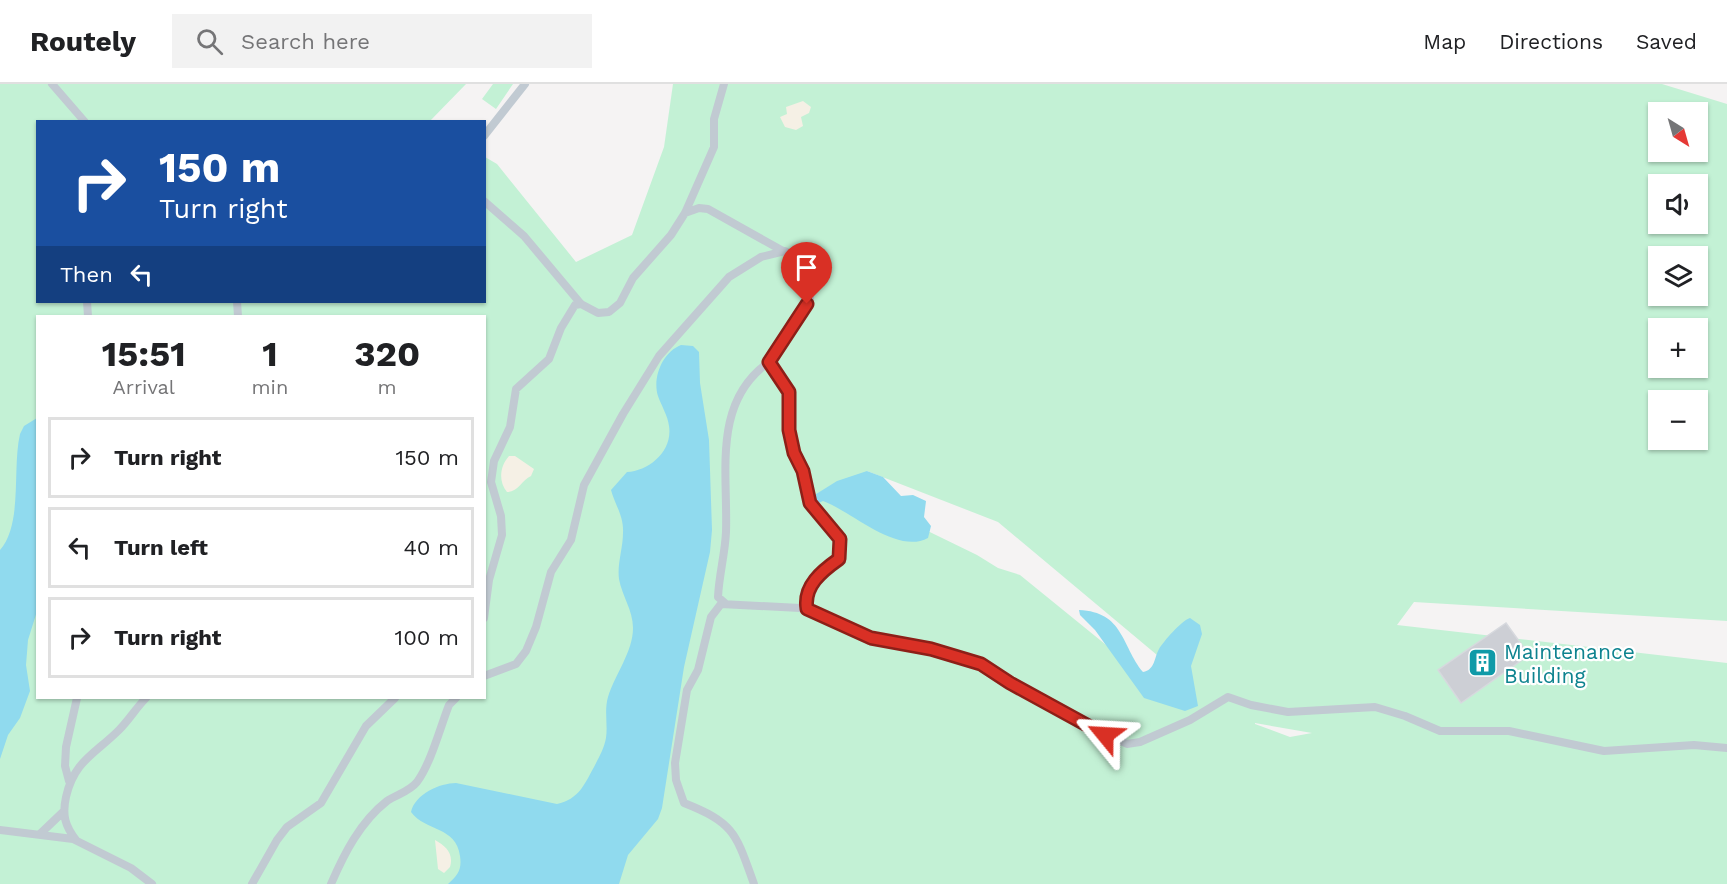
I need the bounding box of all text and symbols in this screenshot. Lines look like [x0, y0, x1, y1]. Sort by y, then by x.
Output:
search box [172, 14, 592, 68]
text: Routely [30, 25, 136, 58]
icon: search [193, 25, 226, 58]
text: Search here [241, 29, 370, 54]
text: Map [1423, 29, 1466, 54]
text: Directions [1499, 29, 1603, 54]
text: Saved [1636, 29, 1697, 54]
north arrow [1648, 102, 1708, 162]
map controls [1648, 102, 1708, 450]
text: 150 m [159, 143, 280, 192]
icon: right [60, 144, 138, 222]
button: sound [1648, 174, 1708, 234]
text: Turn right [159, 193, 288, 225]
pin [781, 242, 832, 304]
button: layers [1648, 246, 1708, 306]
icon: arrive [790, 251, 823, 284]
icon: left [125, 258, 158, 291]
text: Then [60, 262, 113, 287]
button: + [1648, 318, 1708, 378]
text: 15:51 [102, 333, 186, 375]
text: 1 [262, 333, 278, 375]
text: 320 [354, 333, 420, 375]
text: Arrival [113, 375, 175, 399]
text: min [252, 375, 288, 399]
text: m [378, 375, 397, 399]
button: − [1648, 390, 1708, 450]
icon: right [63, 441, 96, 474]
text: Turn right [114, 445, 221, 470]
text: 150 m [395, 445, 459, 470]
icon: left [63, 531, 96, 564]
text: Turn left [114, 535, 208, 560]
text: 40 m [403, 535, 459, 560]
icon: right [63, 621, 96, 654]
text: Turn right [114, 625, 221, 650]
text: 100 m [395, 625, 459, 650]
place label: Maintenance Building [1504, 639, 1635, 688]
building icon: Maintenance Building [1467, 647, 1499, 679]
position arrow [1073, 703, 1137, 767]

